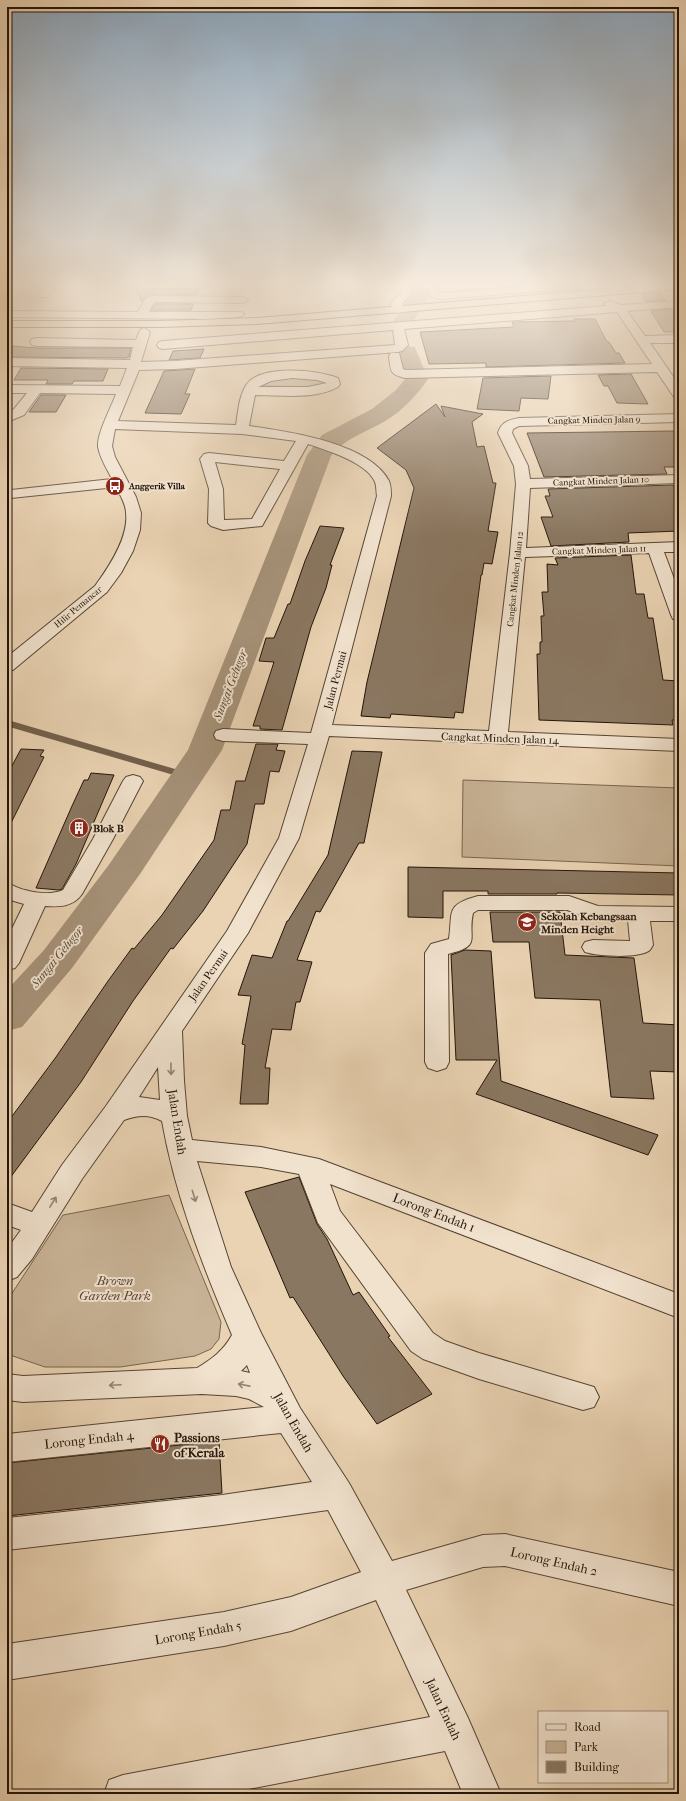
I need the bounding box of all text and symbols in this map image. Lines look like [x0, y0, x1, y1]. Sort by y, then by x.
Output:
street label: Cangkat Minden Jalan 9 [548, 414, 641, 426]
street label: Cangkat Minden Jalan 10 [553, 474, 649, 488]
bus stop icon: Anggerik Villa [104, 475, 126, 497]
place label: Anggerik Villa [128, 481, 186, 492]
street label: Cangkat Minden Jalan 12 [505, 530, 525, 627]
street label: Cangkat Minden Jalan 11 [552, 543, 646, 557]
street label: Hilir Pemancar [52, 584, 104, 630]
water label: Sungai Gelugor [210, 646, 250, 723]
street label: Jalan Permai [321, 649, 350, 712]
street label: Cangkat Minden Jalan 14 [441, 730, 560, 747]
building icon: Blok B [68, 817, 90, 839]
place label: Blok B [93, 822, 124, 835]
place label: Sekolah Kebangsaan Minden Height [540, 910, 637, 936]
school or university icon: Sekolah Kebangsaan Minden Height [516, 911, 538, 933]
water label: Sungai Gelugor [28, 922, 87, 991]
street label: Jalan Permai [185, 946, 231, 1004]
one-way arrow [167, 1062, 175, 1075]
street label: Jalan Endah [165, 1087, 190, 1157]
one-way arrow [191, 1189, 199, 1201]
street label: Lorong Endah 1 [391, 1190, 477, 1235]
one-way arrow [49, 1197, 57, 1208]
park label: Brown Garden Park [79, 1273, 151, 1303]
one-way arrow [109, 1381, 122, 1388]
one-way arrow [238, 1381, 251, 1389]
street label: Jalan Endah [270, 1389, 317, 1455]
street label: Lorong Endah 4 [44, 1427, 135, 1452]
place label: Passions of Kerala [174, 1430, 225, 1460]
restaurant icon: Passions of Kerala [149, 1433, 171, 1455]
street label: Lorong Endah 2 [509, 1544, 599, 1579]
street label: Lorong Endah 5 [154, 1617, 243, 1648]
street label: Jalan Endah [422, 1675, 465, 1743]
legend [538, 1711, 668, 1783]
text: Road [574, 1720, 601, 1734]
text: Park [574, 1740, 599, 1754]
text: Building [574, 1760, 619, 1774]

